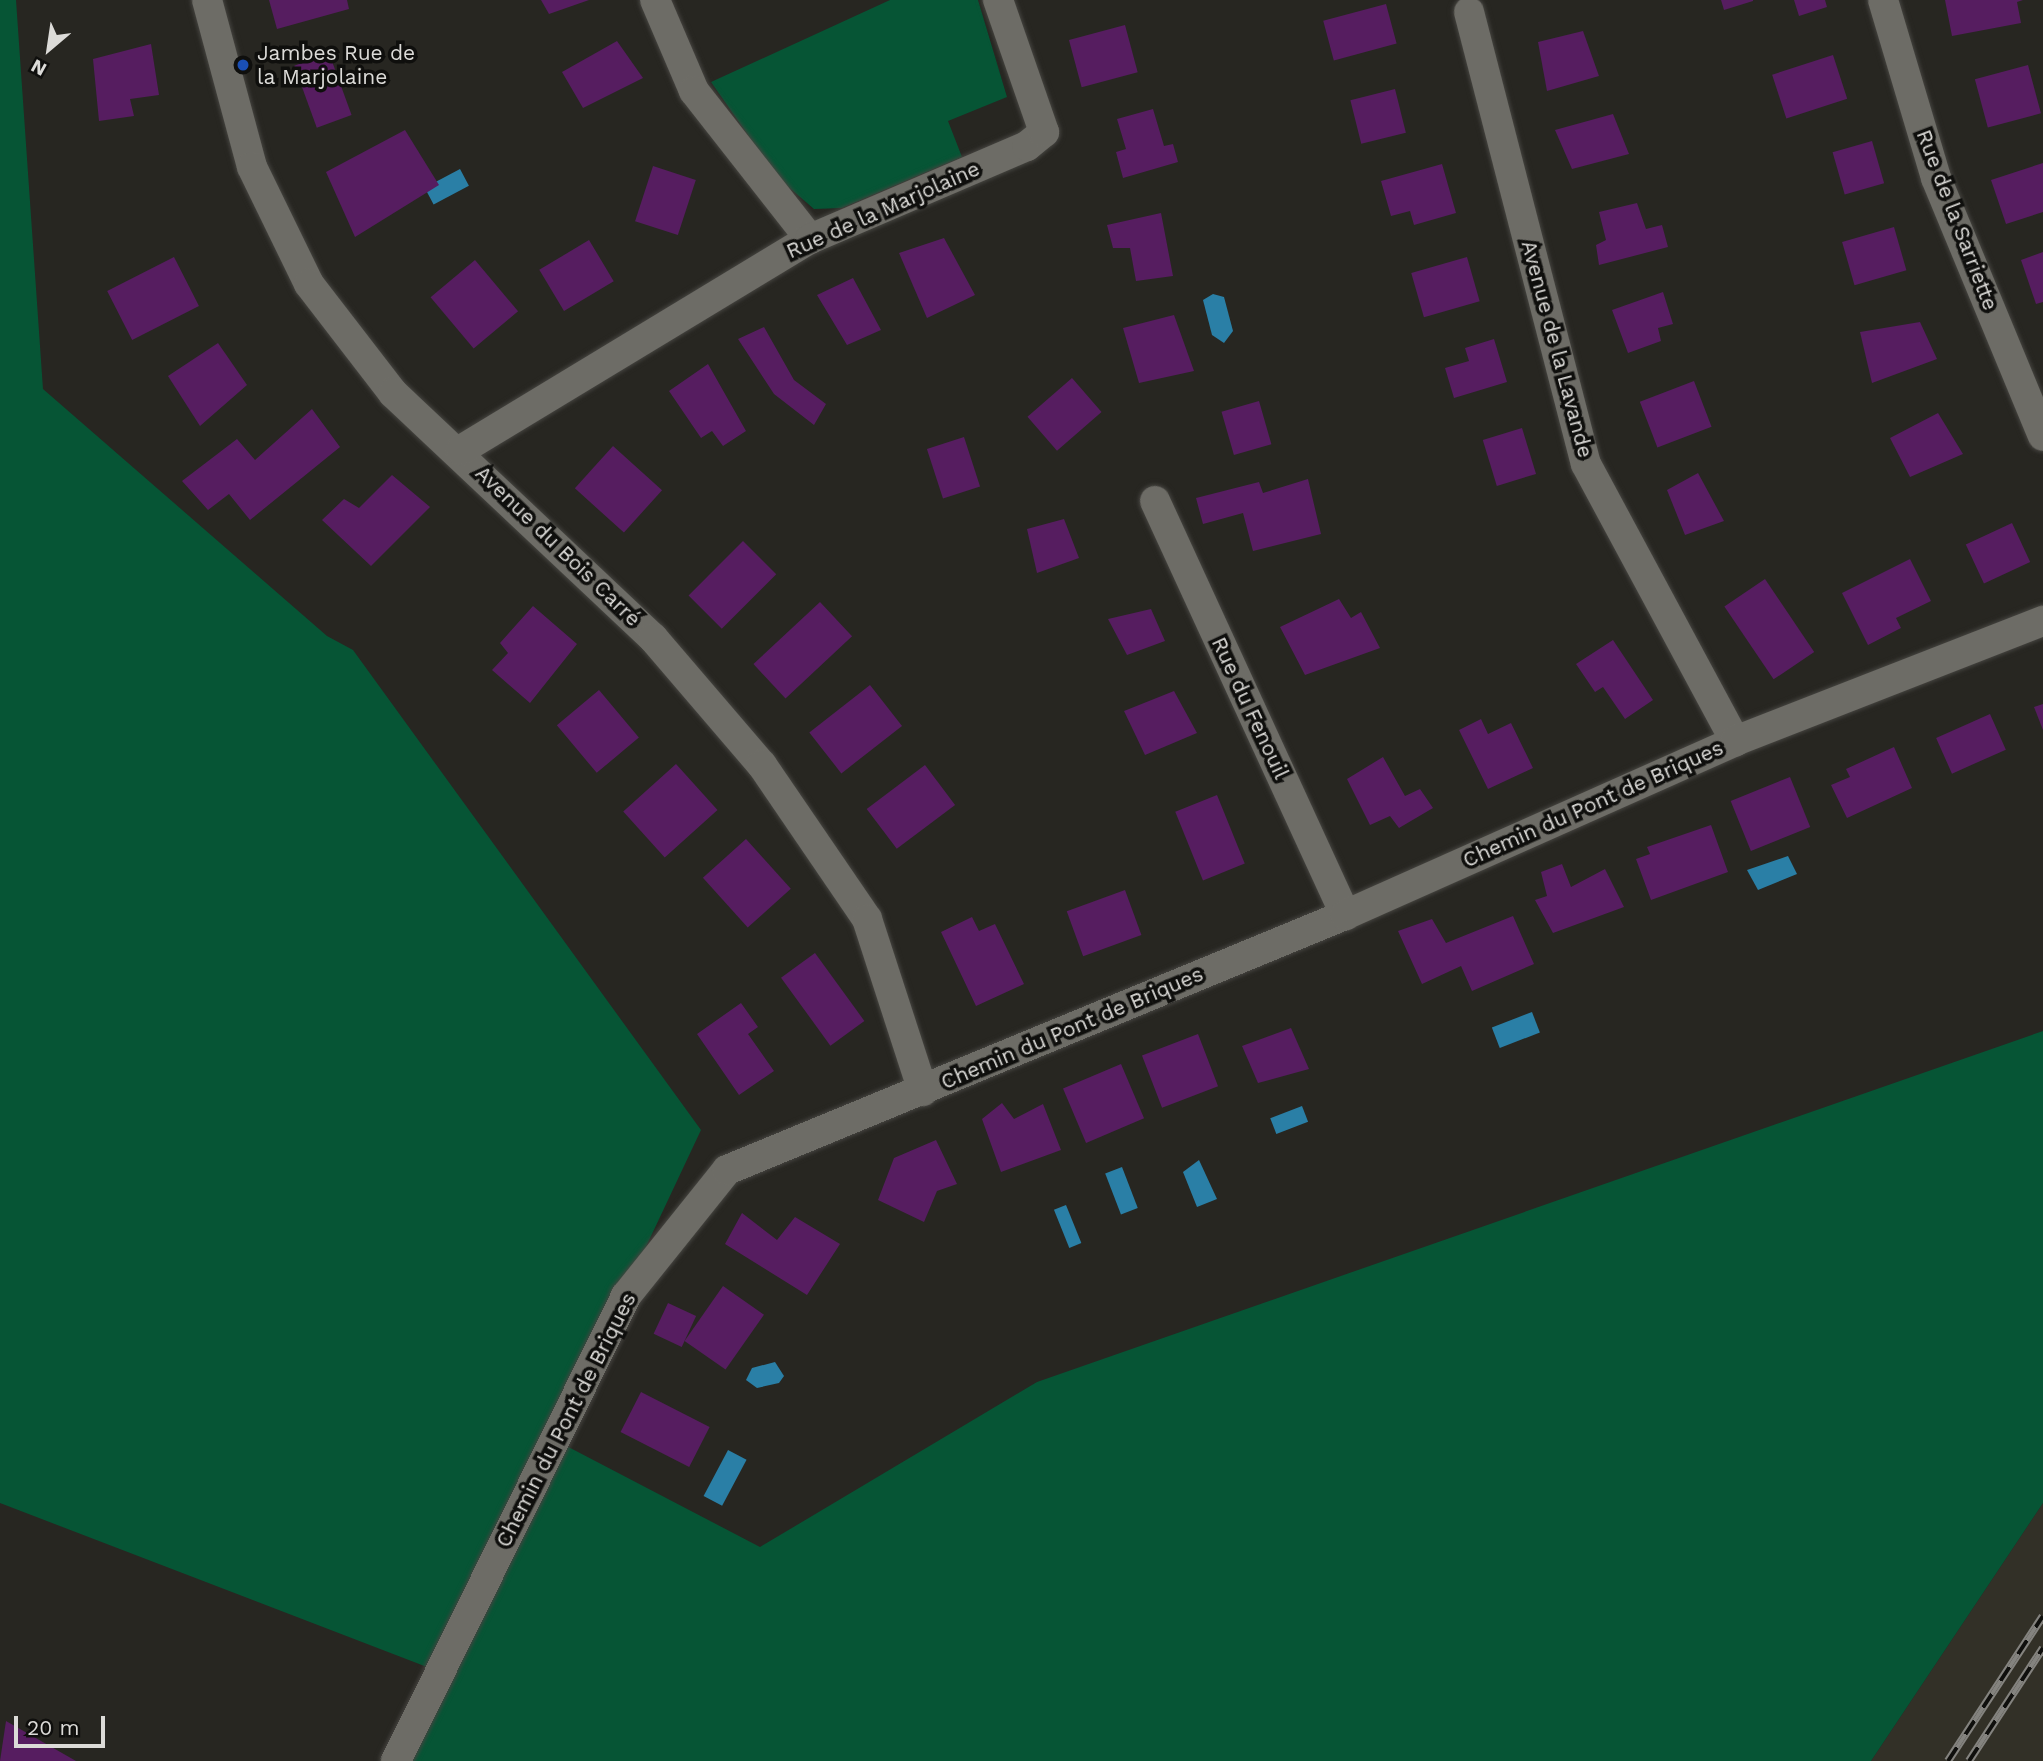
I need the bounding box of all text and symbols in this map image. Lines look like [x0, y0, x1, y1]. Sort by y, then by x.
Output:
north arrow [14, 14, 84, 84]
place label: Jambes Rue de la Marjolaine [257, 40, 415, 90]
text: N [27, 54, 50, 81]
marker: Jambes Rue de la Marjolaine [235, 57, 251, 73]
street label: Rue de la Sarriette [1911, 126, 2003, 314]
street label: Rue de la Marjolaine [782, 156, 984, 264]
street label: Avenue de la Lavande [1516, 237, 1598, 461]
street label: Avenue du Bois Carré [470, 461, 646, 631]
street label: Rue du Fenouil [1206, 633, 1294, 783]
street label: Chemin du Pont de Briques [1459, 735, 1727, 873]
street label: Chemin du Pont de Briques [937, 961, 1207, 1095]
street label: Chemin du Pont de Briques [491, 1289, 641, 1551]
scale bar [18, 1702, 108, 1746]
text: 20 m [27, 1715, 79, 1740]

